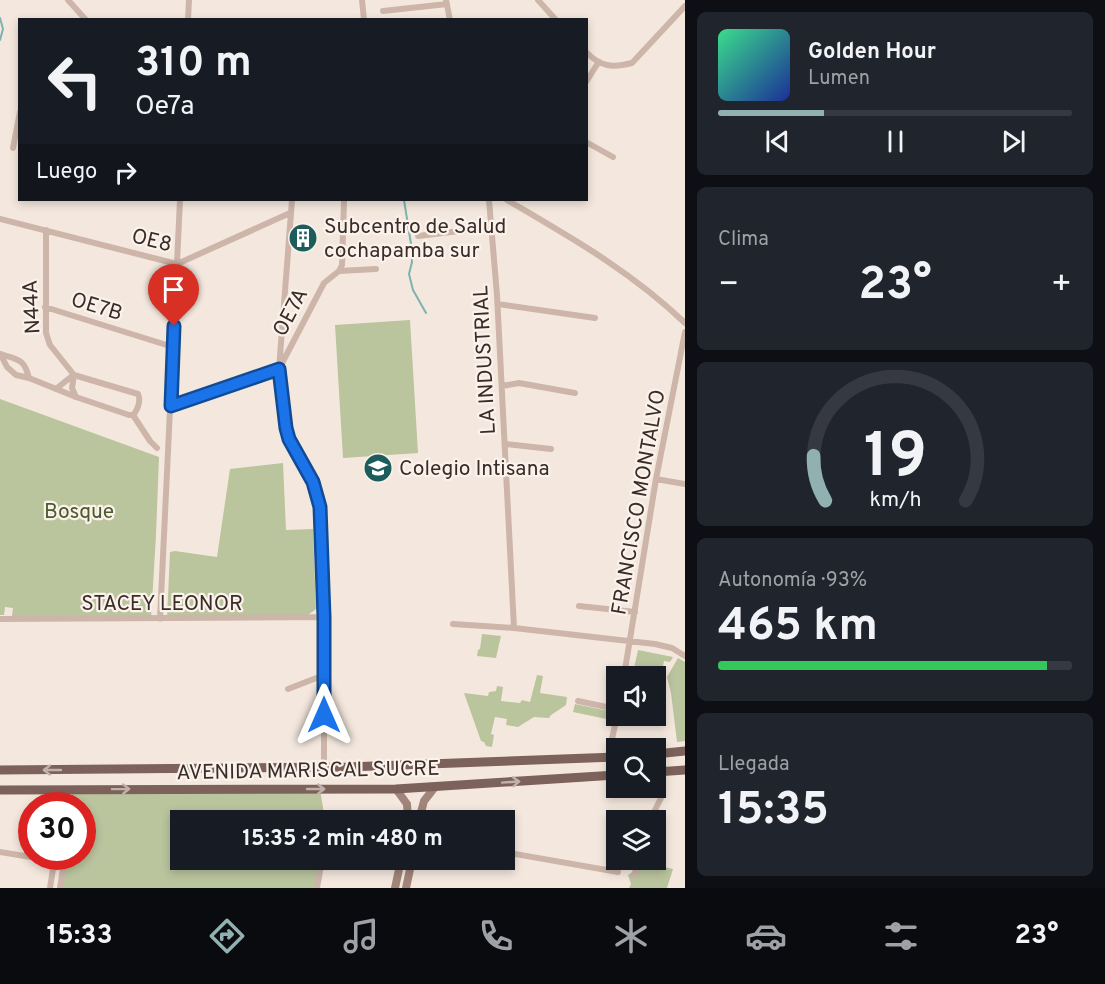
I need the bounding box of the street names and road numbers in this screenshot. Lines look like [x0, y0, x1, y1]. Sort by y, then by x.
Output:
street label: OE8 [129, 223, 175, 259]
street label: N44A [18, 279, 47, 335]
street label: OE7A [268, 284, 315, 341]
street label: LA INDUSTRIAL [468, 284, 503, 435]
street label: OE7B [68, 287, 126, 328]
street label: FRANCISCO MONTALVO [606, 387, 673, 617]
street label: STACEY LEONOR [81, 591, 243, 618]
street label: AVENIDA MARISCAL SUCRE [176, 756, 440, 787]

